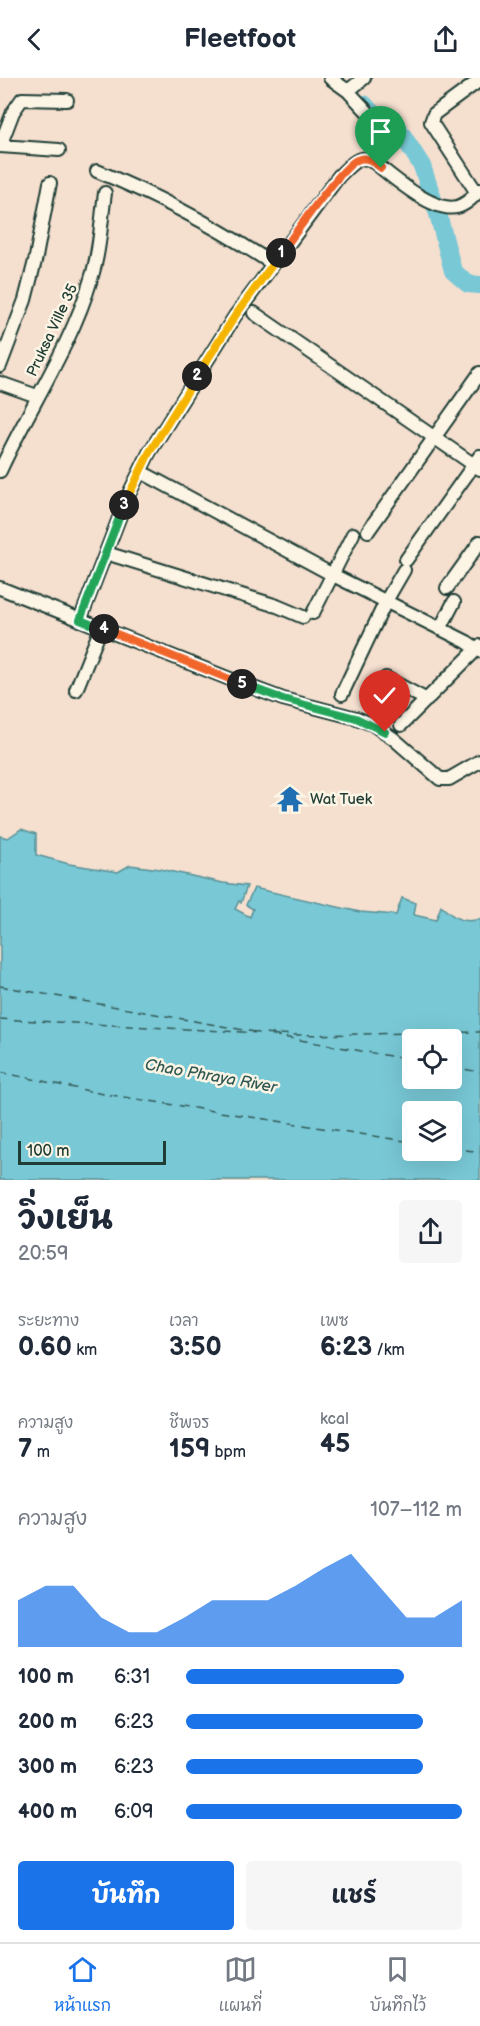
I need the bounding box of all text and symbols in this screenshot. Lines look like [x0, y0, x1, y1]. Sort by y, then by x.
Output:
icon: back [18, 23, 51, 56]
text: Fleetfoot [184, 23, 296, 55]
icon: share [429, 23, 462, 56]
pin [355, 106, 406, 168]
icon: arrive [364, 115, 397, 148]
pin: 1 [266, 238, 296, 268]
text: 1 [278, 243, 284, 262]
street label: Pruksa Ville 35 [23, 281, 82, 380]
pin: 2 [182, 361, 212, 391]
text: 2 [192, 366, 202, 385]
pin: 3 [109, 490, 139, 520]
text: 3 [119, 495, 129, 514]
pin: 4 [89, 614, 119, 644]
text: 4 [99, 619, 109, 638]
pin: 5 [227, 669, 257, 699]
pin [359, 670, 410, 732]
text: 5 [237, 674, 247, 693]
icon: check [368, 679, 401, 712]
temple icon: Wat Tuek [275, 784, 305, 814]
place label: Wat Tuek [310, 790, 373, 809]
map controls [402, 1029, 462, 1161]
button: locate [402, 1029, 462, 1089]
water label: Chao Phraya River [143, 1056, 279, 1098]
button: layers [402, 1101, 462, 1161]
scale bar [18, 1138, 166, 1166]
text: 100 m [27, 1142, 70, 1161]
text: วิ่งเย็น [18, 1199, 113, 1239]
button: share [399, 1200, 462, 1263]
text: 20:59 [18, 1242, 69, 1266]
text: ระยะทาง [18, 1312, 79, 1331]
text: เวลา [169, 1312, 199, 1331]
text: เพซ [320, 1312, 349, 1331]
text: 0.60 [18, 1332, 72, 1363]
text: 3:50 [169, 1332, 222, 1363]
text: 6:23 [320, 1332, 372, 1363]
text: km [72, 1341, 97, 1360]
text: /km [372, 1341, 405, 1360]
text: kcal [320, 1410, 349, 1429]
text: ความสูง [18, 1414, 73, 1433]
text: ชีพจร [169, 1414, 209, 1433]
text: 45 [320, 1429, 350, 1460]
text: 7 [18, 1434, 32, 1465]
text: 159 [169, 1434, 210, 1465]
text: m [32, 1443, 50, 1462]
text: bpm [210, 1443, 246, 1462]
text: 107–112 m [370, 1498, 462, 1522]
text: ความสูง [18, 1507, 87, 1531]
text: 100 m [18, 1665, 74, 1689]
text: 6:31 [114, 1665, 150, 1689]
text: 200 m [18, 1710, 77, 1734]
text: 6:23 [114, 1710, 154, 1734]
text: 300 m [18, 1755, 77, 1779]
text: 6:23 [114, 1755, 154, 1779]
text: 400 m [18, 1800, 77, 1824]
text: 6:09 [114, 1800, 154, 1824]
button: บันทึก [18, 1861, 234, 1930]
button: แชร์ [246, 1861, 462, 1930]
tab: หน้าแรก [54, 1953, 111, 2017]
tab: แผนที่ [219, 1953, 262, 2017]
tab: บันทึกไว้ [370, 1953, 426, 2017]

